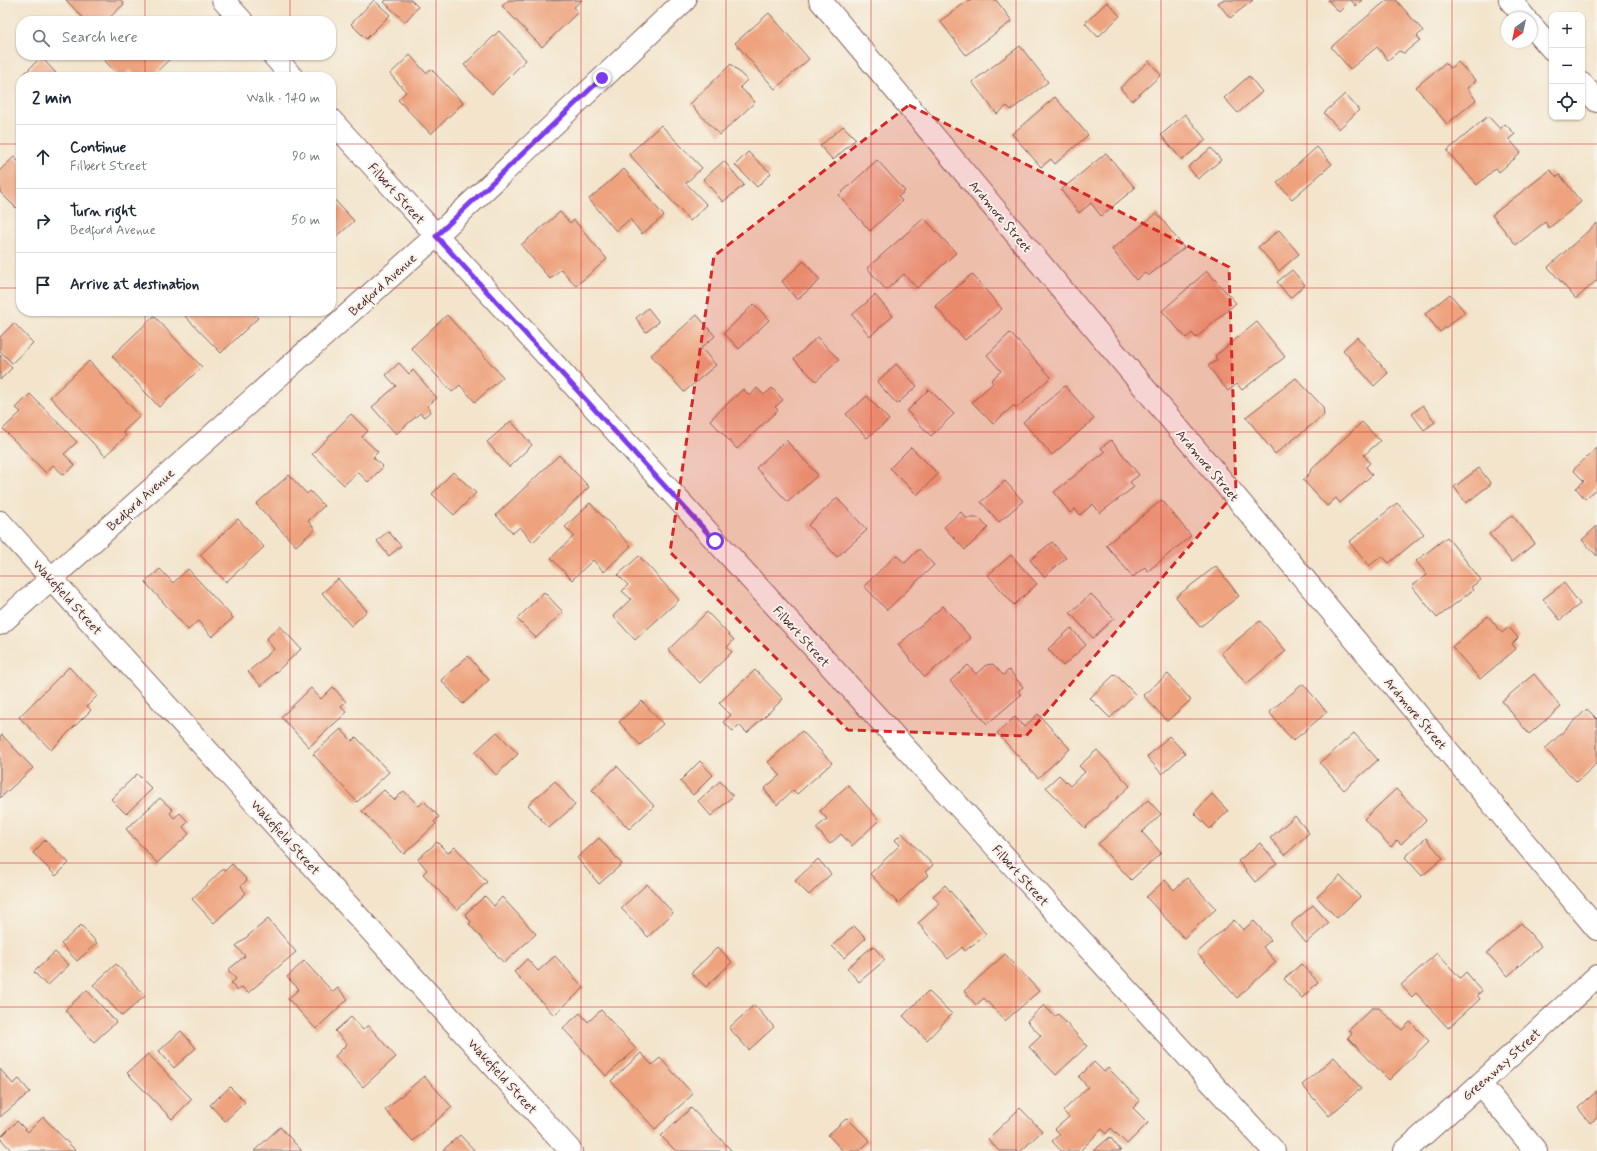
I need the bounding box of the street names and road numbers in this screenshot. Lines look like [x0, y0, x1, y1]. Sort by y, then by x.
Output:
street label: Filbert Street [364, 160, 428, 228]
street label: Ardmore Street [965, 177, 1035, 257]
street label: Bedford Avenue [345, 250, 422, 322]
street label: Ardmore Street [1172, 426, 1242, 506]
street label: Bedford Avenue [103, 465, 180, 537]
street label: Wakefield Street [29, 557, 105, 639]
street label: Filbert Street [769, 603, 833, 671]
street label: Ardmore Street [1380, 674, 1450, 754]
street label: Wakefield Street [247, 797, 323, 879]
street label: Filbert Street [988, 842, 1052, 910]
street label: Greenway Street [1459, 1025, 1545, 1105]
street label: Wakefield Street [464, 1036, 540, 1118]

